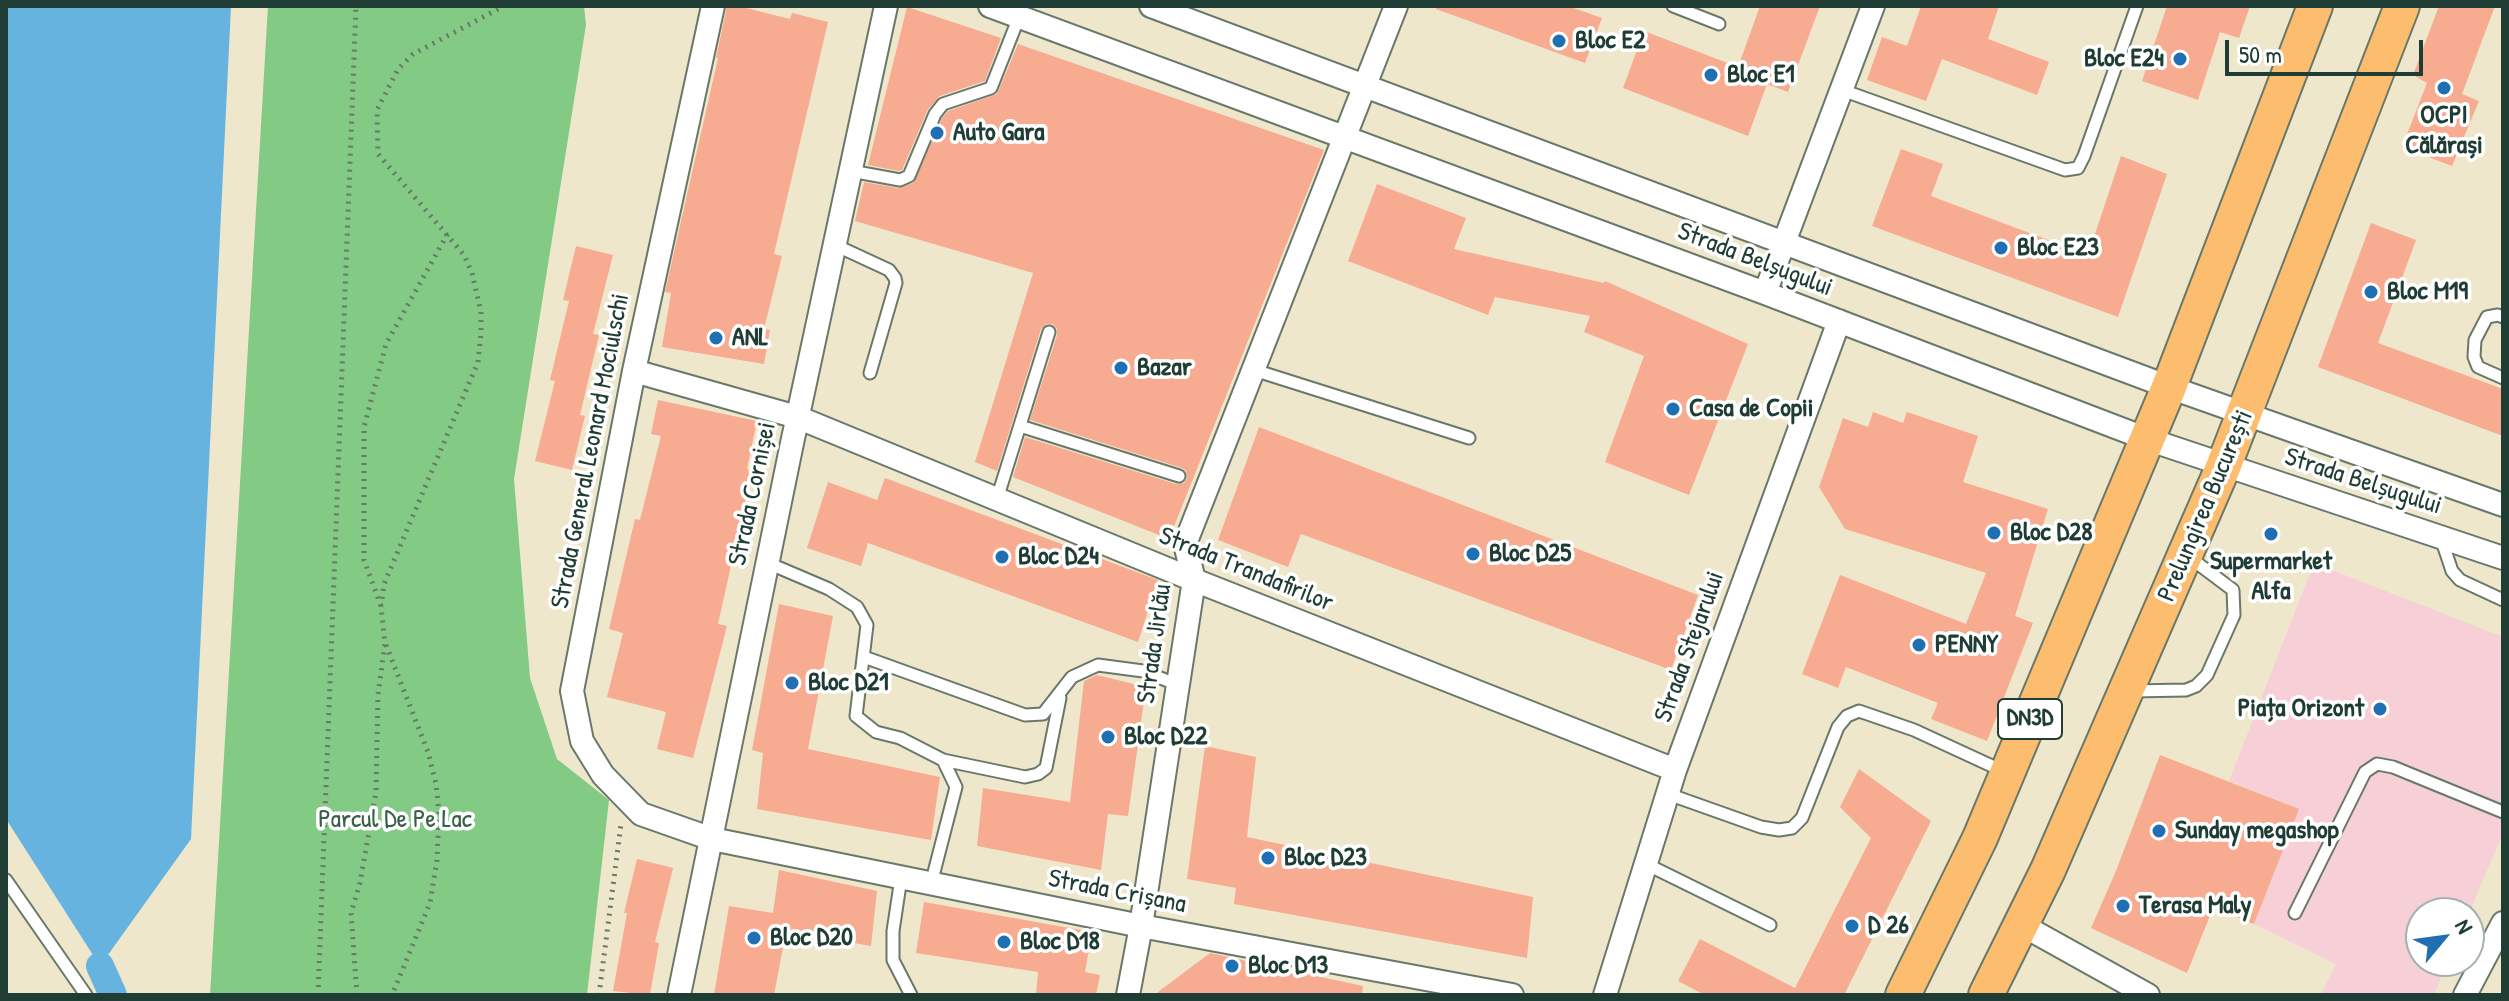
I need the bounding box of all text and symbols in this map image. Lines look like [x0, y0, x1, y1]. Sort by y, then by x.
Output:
scale bar [2229, 24, 2427, 74]
place label: Bloc E2 [1575, 25, 1645, 57]
marker: Bloc E2 [1550, 32, 1568, 50]
text: 50 m [2239, 38, 2282, 70]
place label: Bloc E24 [2084, 43, 2164, 75]
marker: Bloc E24 [2171, 50, 2189, 68]
place label: Bloc E1 [1727, 59, 1795, 91]
marker: Bloc E1 [1702, 66, 1720, 84]
marker: OCPI Călărași [2435, 79, 2453, 97]
place label: OCPI Călărași [2405, 100, 2483, 162]
place label: Auto Gara [953, 117, 1044, 149]
marker: Auto Gara [928, 124, 946, 142]
street label: Strada Belșugului [1673, 216, 1837, 304]
place label: Bloc E23 [2017, 232, 2099, 264]
marker: Bloc E23 [1992, 239, 2010, 257]
place label: Bloc M19 [2387, 276, 2468, 308]
marker: Bloc M19 [2362, 283, 2380, 301]
street label: Strada General Leonard Mociulschi [545, 291, 637, 611]
place label: ANL [732, 322, 768, 354]
marker: ANL [707, 329, 725, 347]
place label: Bazar [1137, 352, 1192, 384]
marker: Bazar [1112, 359, 1130, 377]
place label: Casa de Copii [1689, 393, 1814, 425]
marker: Casa de Copii [1664, 400, 1682, 418]
street label: Prelungirea București [2152, 406, 2260, 606]
street label: Strada Cornișei [723, 419, 783, 569]
street label: Strada Belșugului [2280, 442, 2446, 522]
place label: Bloc D28 [2010, 517, 2092, 549]
street label: Strada Trandafirilor [1154, 521, 1338, 619]
marker: Bloc D28 [1985, 524, 2003, 542]
marker: Supermarket Alfa [2262, 525, 2280, 543]
place label: Bloc D25 [1489, 538, 1571, 570]
place label: Bloc D24 [1018, 541, 1099, 573]
marker: Bloc D25 [1464, 545, 1482, 563]
place label: Supermarket Alfa [2210, 546, 2332, 608]
marker: Bloc D24 [993, 548, 1011, 566]
street label: Strada Stejarului [1648, 567, 1732, 727]
street label: Strada Jirlău [1131, 582, 1179, 706]
place label: PENNY [1935, 629, 1998, 661]
marker: PENNY [1910, 636, 1928, 654]
place label: Bloc D21 [808, 667, 889, 699]
marker: Bloc D21 [783, 674, 801, 692]
place label: Piața Orizont [2238, 693, 2364, 725]
road number: DN3D [1998, 699, 2062, 739]
marker: Piața Orizont [2371, 700, 2389, 718]
place label: Bloc D22 [1124, 721, 1207, 753]
marker: Bloc D22 [1099, 728, 1117, 746]
park label: Parcul De Pe Lac [318, 804, 472, 836]
place label: Sunday megashop [2175, 815, 2339, 847]
marker: Sunday megashop [2150, 822, 2168, 840]
place label: Bloc D23 [1284, 842, 1367, 874]
marker: Bloc D23 [1259, 849, 1277, 867]
street label: Strada Crișana [1045, 863, 1189, 921]
place label: Terasa Maly [2139, 890, 2251, 922]
marker: Terasa Maly [2114, 897, 2132, 915]
north arrow [2405, 897, 2485, 977]
place label: D 26 [1868, 910, 1909, 942]
text: N [2448, 914, 2480, 939]
marker: D 26 [1843, 917, 1861, 935]
place label: Bloc D20 [770, 922, 853, 954]
place label: Bloc D18 [1020, 926, 1100, 958]
marker: Bloc D20 [745, 929, 763, 947]
marker: Bloc D18 [995, 933, 1013, 951]
place label: Bloc D13 [1248, 950, 1328, 982]
marker: Bloc D13 [1223, 957, 1241, 975]

